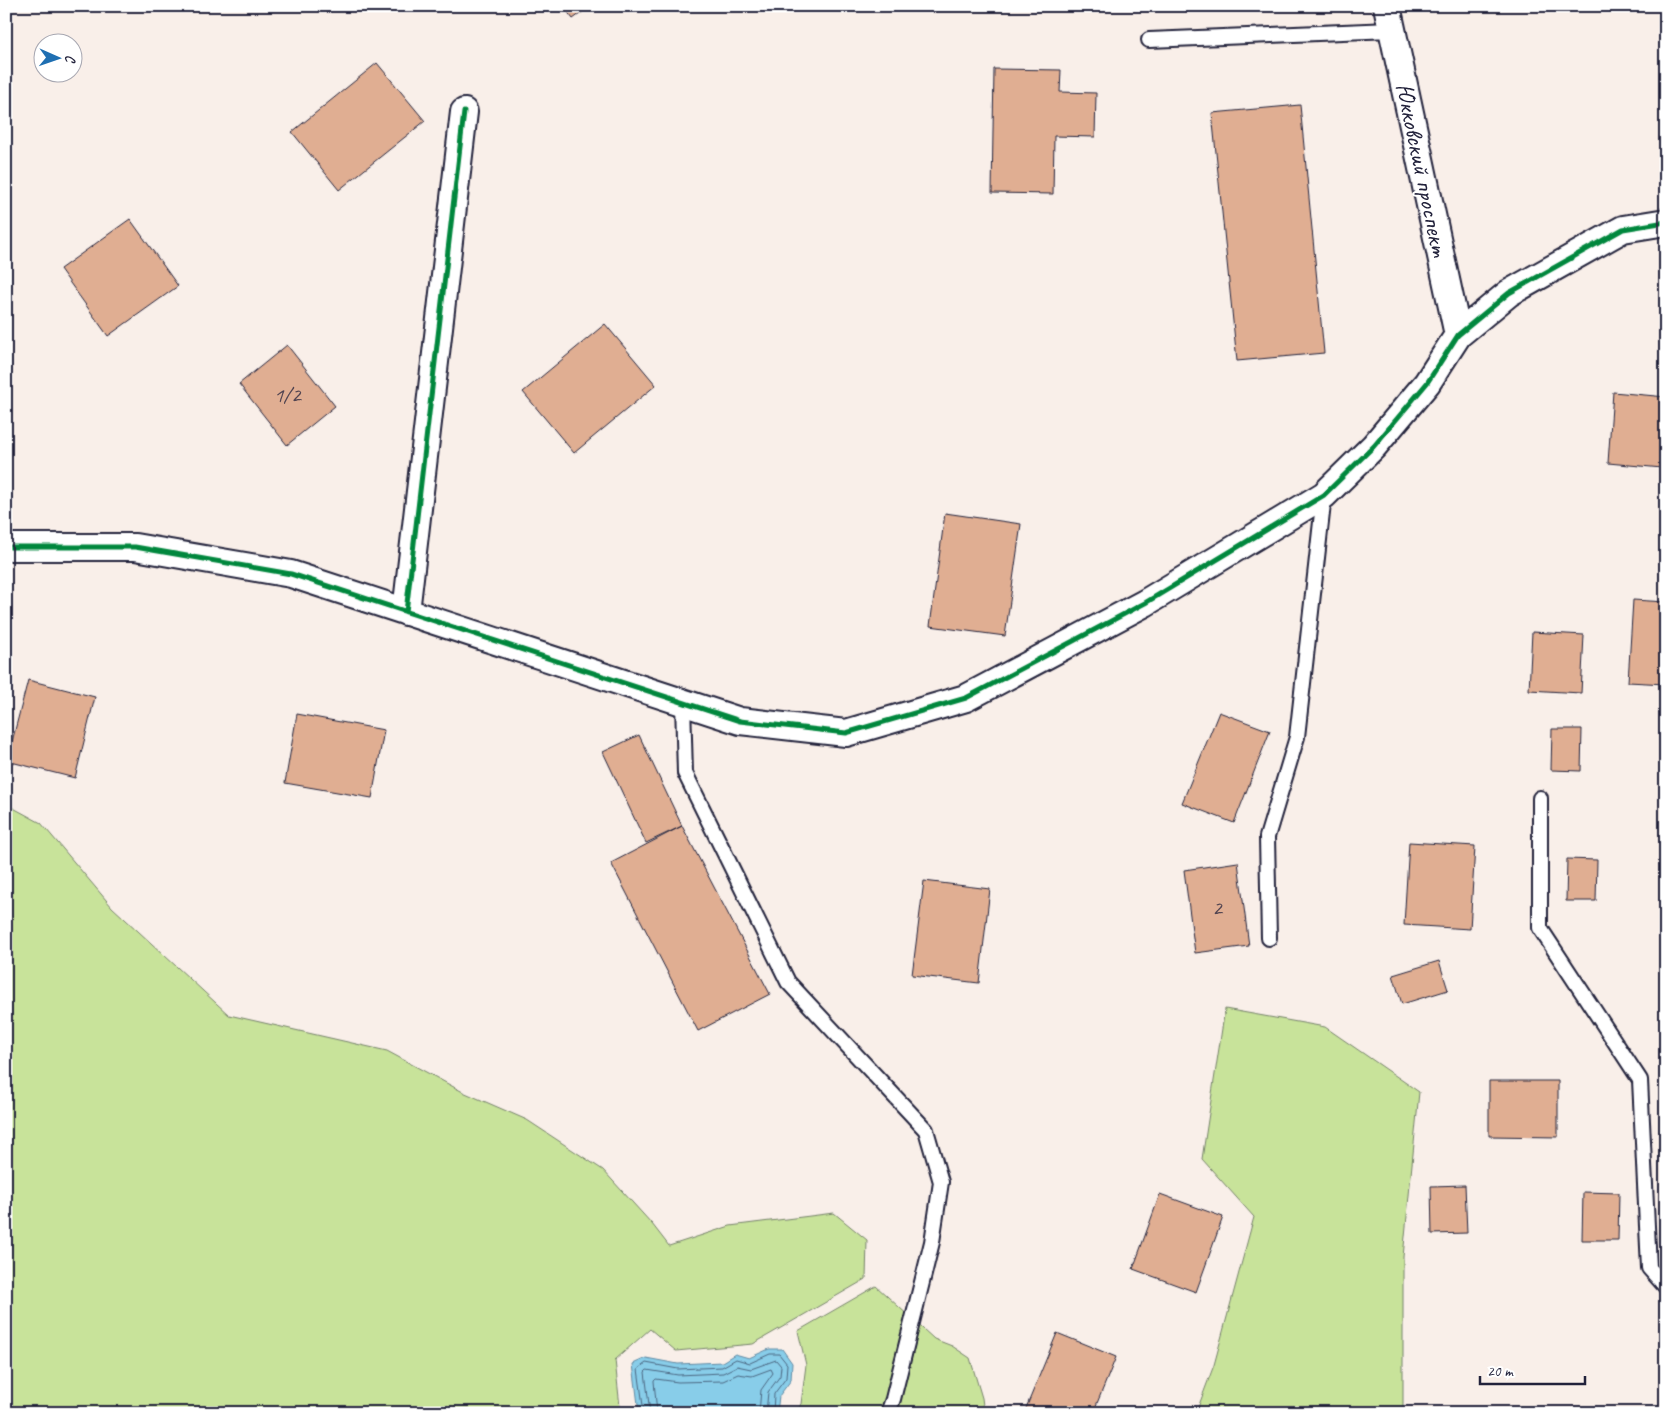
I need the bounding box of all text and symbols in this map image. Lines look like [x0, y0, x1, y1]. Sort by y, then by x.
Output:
north arrow [32, 32, 82, 82]
text: С [62, 55, 79, 64]
street label: Юкковский проспект [1388, 80, 1456, 261]
house number: 1/2 [273, 381, 303, 409]
house number: 2 [1212, 894, 1224, 922]
scale bar [1480, 1354, 1584, 1386]
text: 20 m [1487, 1362, 1514, 1381]

